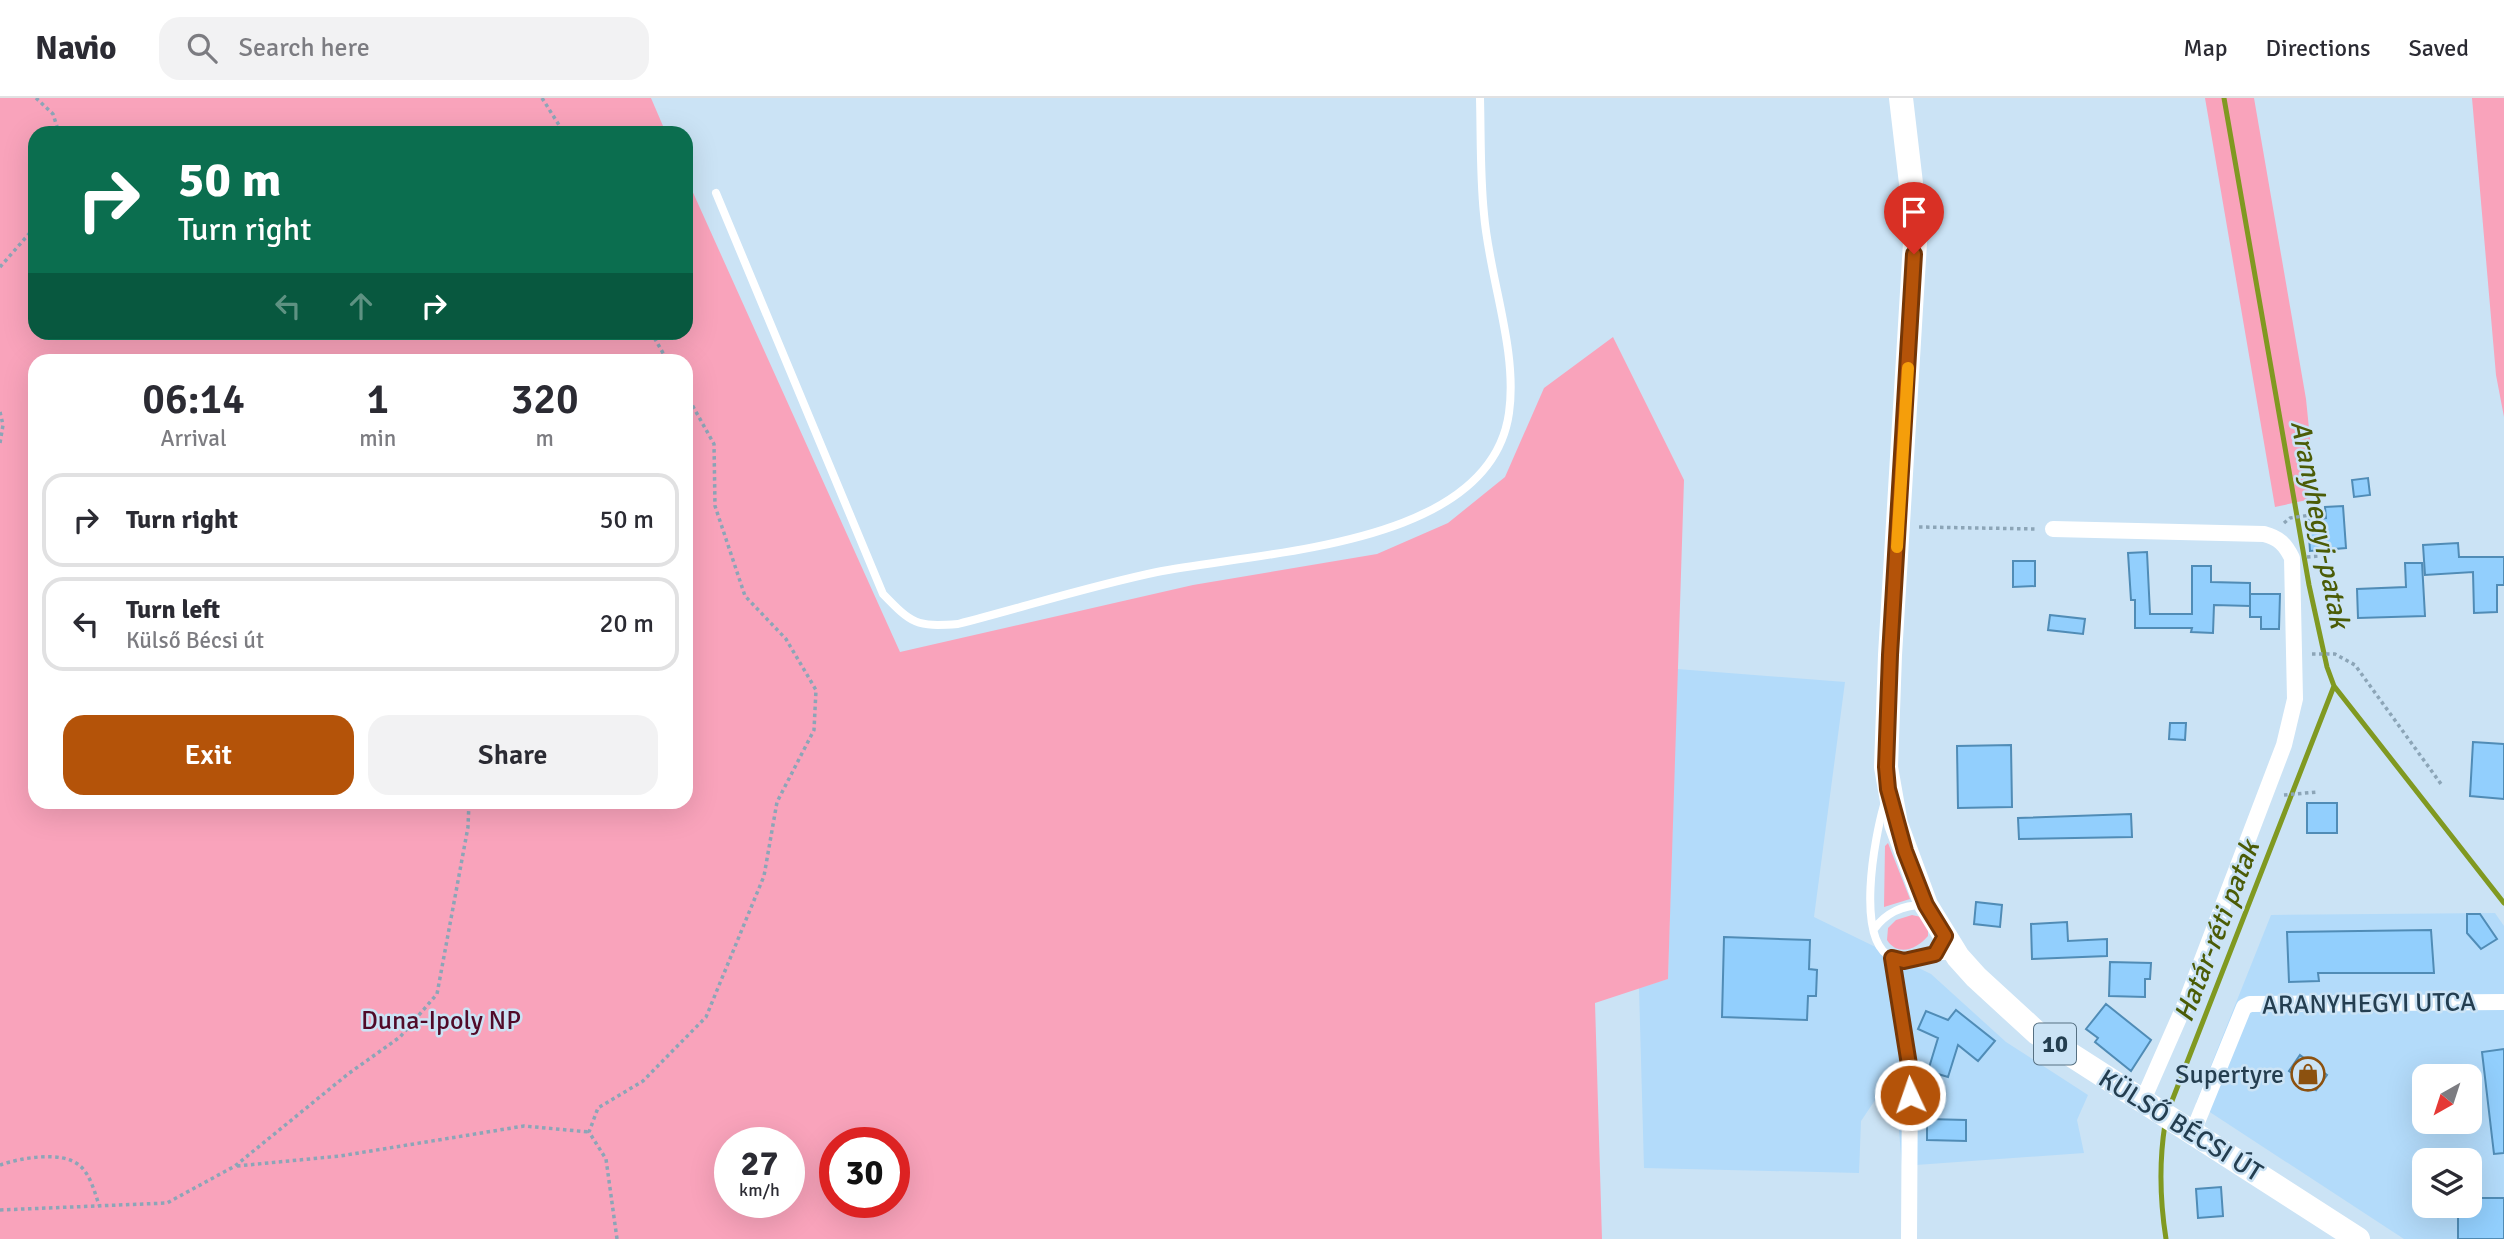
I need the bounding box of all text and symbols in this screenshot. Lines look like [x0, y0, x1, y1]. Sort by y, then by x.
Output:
search box [159, 17, 649, 80]
text: Navio [35, 28, 117, 69]
icon: search [183, 29, 221, 67]
text: Search here [239, 32, 370, 64]
text: Map [2183, 33, 2228, 63]
text: Directions [2266, 33, 2371, 63]
text: Saved [2409, 33, 2469, 63]
text: 50 m [178, 150, 281, 210]
icon: right [63, 154, 154, 245]
pin [1884, 182, 1944, 254]
icon: arrive [1895, 193, 1933, 231]
text: Turn right [178, 210, 311, 249]
icon: left [269, 287, 307, 325]
icon: ahead [342, 287, 380, 325]
icon: right [415, 287, 453, 325]
text: 06:14 [142, 374, 245, 425]
text: 1 [366, 374, 389, 425]
text: 320 [511, 374, 579, 425]
water label: Aranyhegyi-patak [2283, 417, 2357, 634]
text: Arrival [160, 424, 227, 453]
text: min [359, 424, 396, 453]
text: m [535, 424, 554, 453]
icon: right [67, 501, 105, 539]
text: Turn right [126, 504, 238, 536]
text: 50 m [599, 504, 654, 536]
text: Turn left [126, 594, 220, 626]
icon: left [67, 605, 105, 643]
text: 20 m [599, 608, 654, 640]
text: Külső Bécsi út [126, 626, 264, 655]
button: Exit [63, 715, 354, 795]
button: Share [368, 715, 658, 795]
water label: Határ-réti patak [2167, 833, 2268, 1027]
street label: ARANYHEGYI UTCA [2262, 986, 2476, 1022]
park label: Duna-Ipoly NP [361, 1005, 521, 1037]
road number: 10 [2034, 1024, 2076, 1064]
shop icon: Supertyre [2289, 1055, 2327, 1093]
position arrow [1873, 1058, 1947, 1132]
place label: Supertyre [2175, 1059, 2284, 1091]
street label: KÜLSŐ BÉCSI ÚT [2093, 1063, 2269, 1189]
north arrow [2412, 1064, 2482, 1134]
map controls [2412, 1064, 2482, 1218]
speed limit sign: 30 [819, 1127, 910, 1218]
text: 27 [741, 1142, 778, 1185]
button: layers [2412, 1148, 2482, 1218]
text: km/h [739, 1179, 780, 1201]

